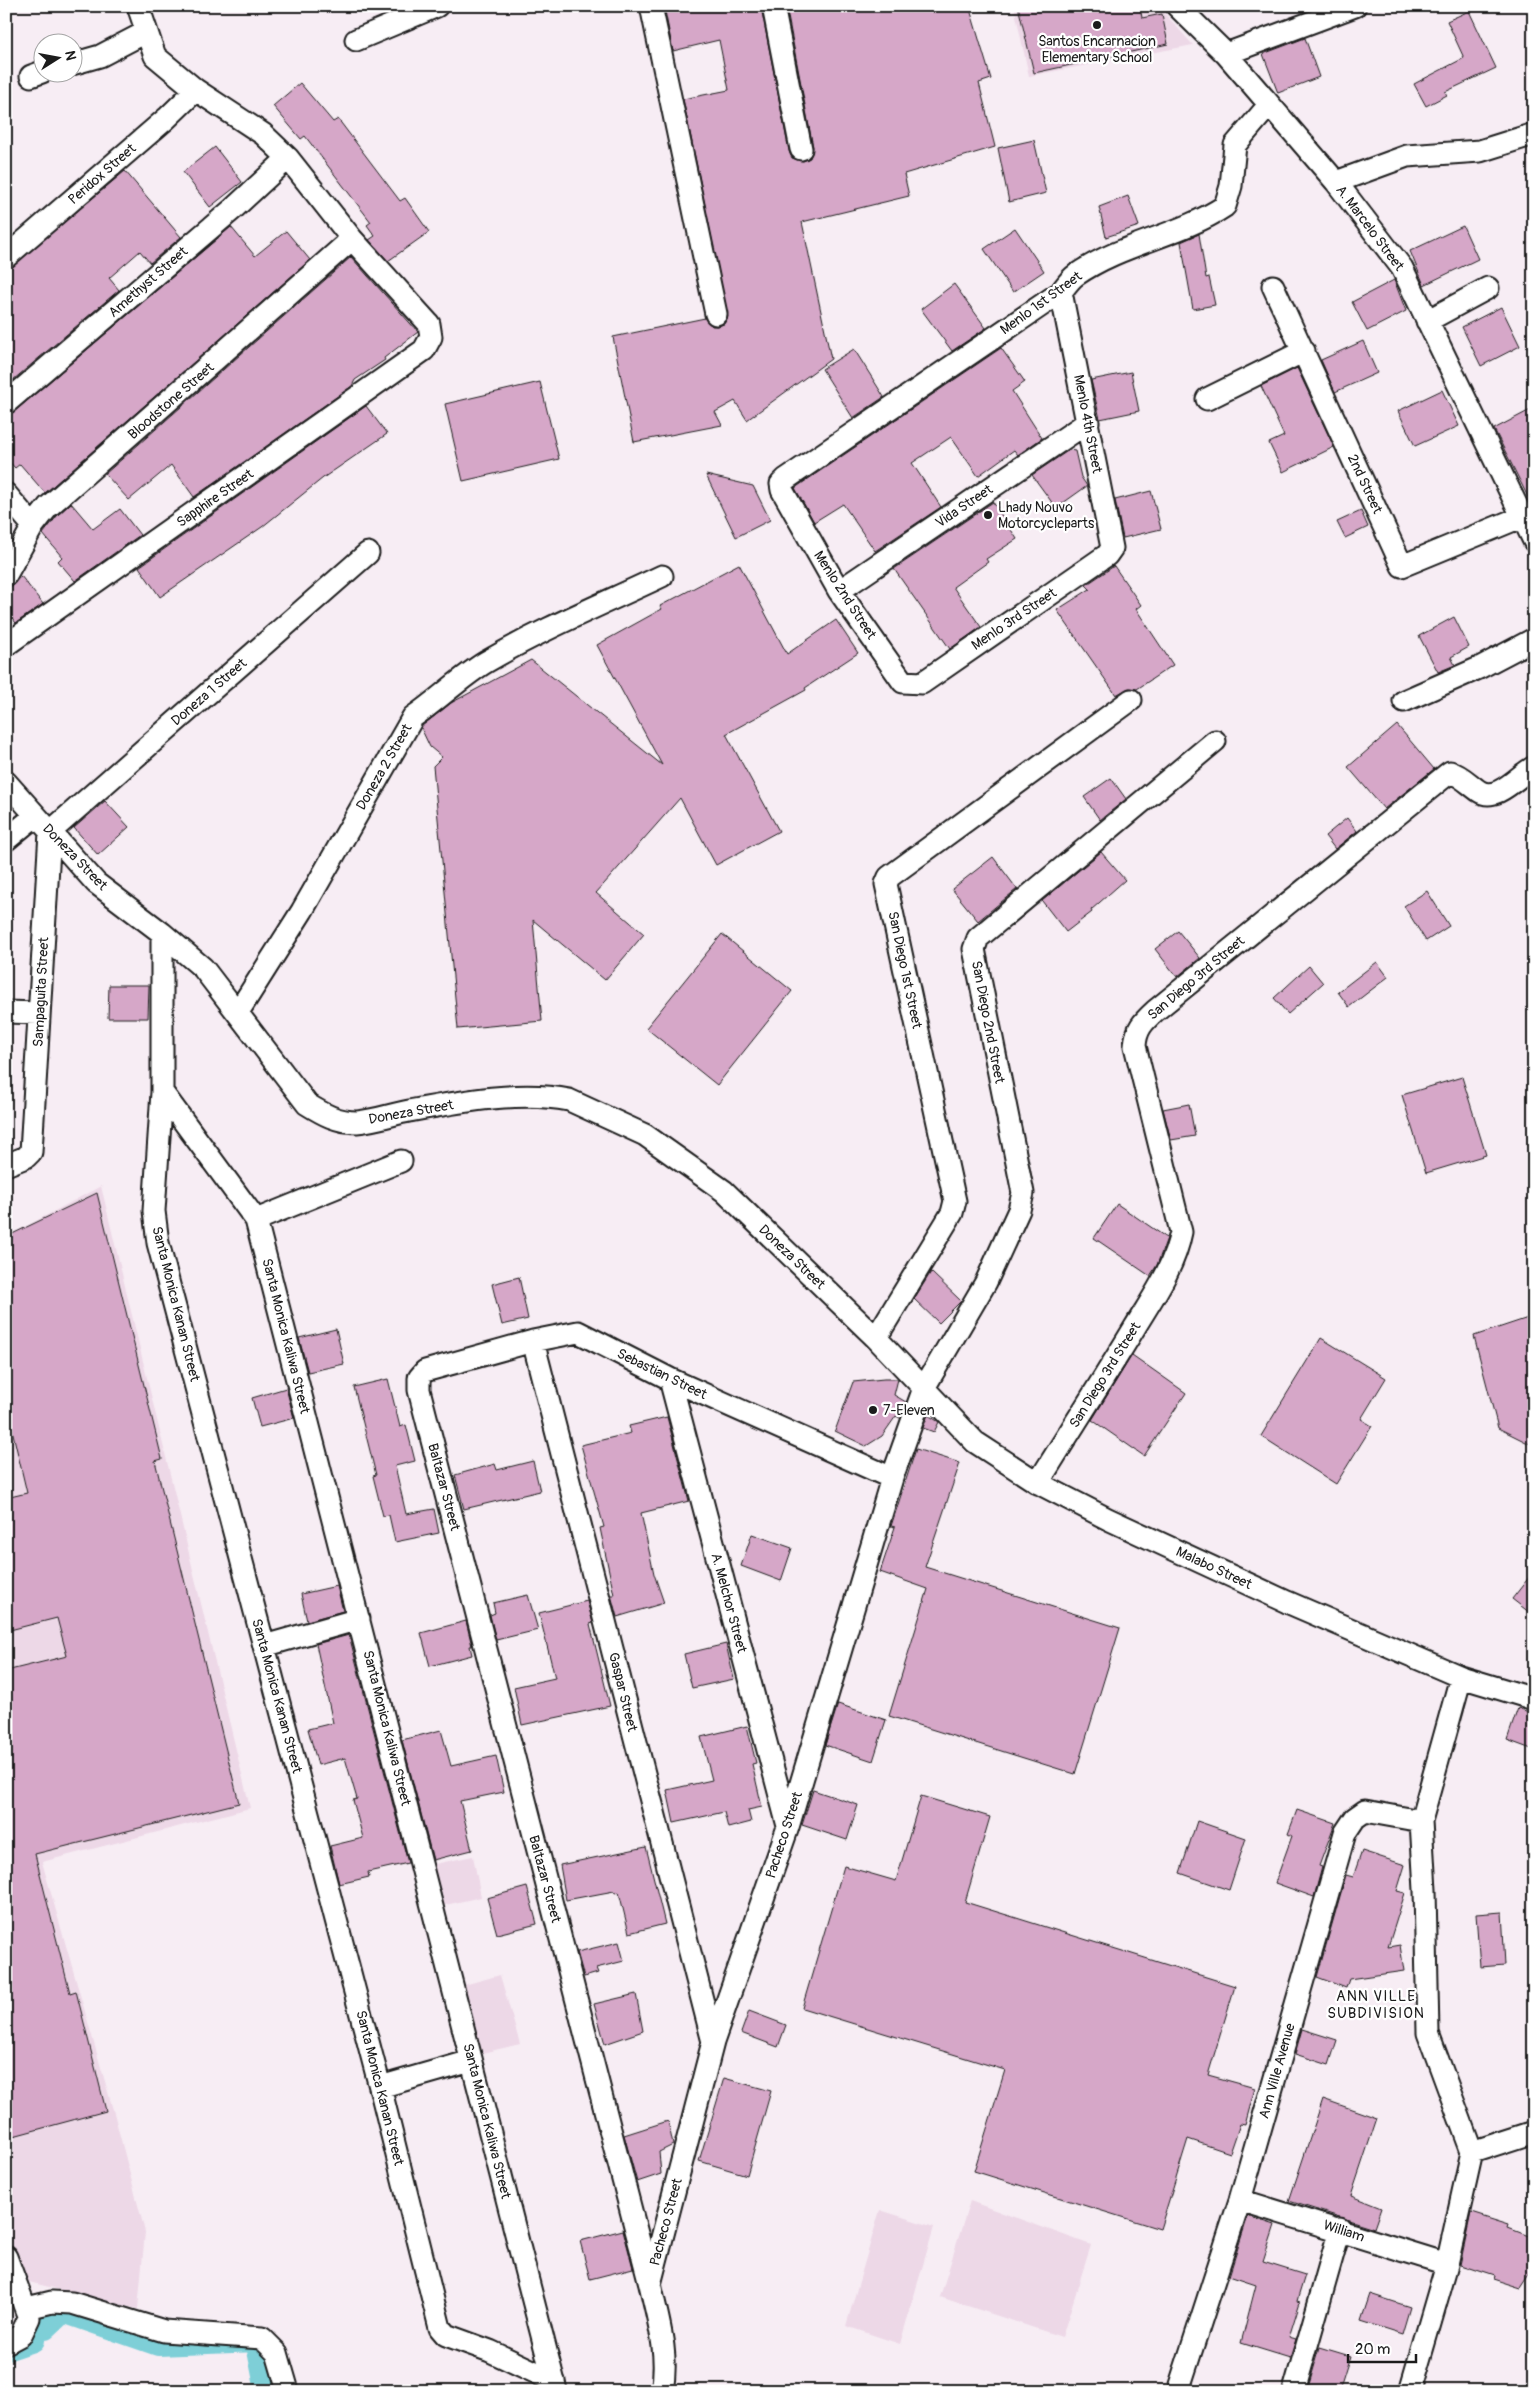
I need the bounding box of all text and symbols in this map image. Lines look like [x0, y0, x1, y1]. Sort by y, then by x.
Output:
marker: Santos Encarnacion Elementary School [1091, 19, 1103, 31]
north arrow [32, 32, 82, 82]
place label: Santos Encarnacion Elementary School [1038, 33, 1156, 66]
text: N [61, 49, 80, 62]
street label: Peridox Street [65, 140, 140, 208]
street label: A. Marcelo Street [1332, 182, 1408, 274]
street label: Amethyst Street [105, 243, 191, 321]
street label: Menlo 1st Street [997, 267, 1085, 338]
street label: Bloodstone Street [125, 359, 218, 443]
street label: Menlo 4th Street [1070, 373, 1106, 475]
street label: 2nd Street [1344, 452, 1386, 517]
street label: Sapphire Street [173, 465, 257, 531]
street label: Vida Street [932, 481, 996, 531]
place label: Lhady Nouvo Motorcycleparts [998, 499, 1095, 532]
marker: Lhady Nouvo Motorcycleparts [982, 509, 994, 521]
street label: Menlo 2nd Street [810, 548, 880, 643]
street label: Menlo 3rd Street [968, 584, 1060, 654]
street label: Doneza 1 Street [168, 654, 250, 729]
street label: Doneza 2 Street [352, 721, 416, 813]
street label: Doneza Street [39, 820, 111, 894]
street label: San Diego 1st Street [884, 910, 926, 1030]
street label: San Diego 3rd Street [1144, 932, 1248, 1024]
street label: Sampaguita Street [30, 936, 52, 1047]
street label: San Diego 2nd Street [968, 959, 1008, 1085]
street label: Doneza Street [367, 1096, 455, 1128]
street label: Doneza Street [755, 1221, 829, 1293]
street label: Santa Monica Kanan Street [148, 1225, 204, 1384]
street label: Santa Monica Kaliwa Street [258, 1257, 314, 1416]
street label: San Diego 3rd Street [1066, 1319, 1145, 1431]
street label: Sebastian Street [614, 1345, 710, 1403]
place label: 7-Eleven [883, 1402, 935, 1419]
marker: 7-Eleven [867, 1404, 879, 1416]
street label: Baltazar Street [424, 1441, 464, 1533]
street label: Malabo Street [1173, 1543, 1255, 1593]
street label: A. Melchor Street [707, 1551, 751, 1655]
street label: Santa Monica Kanan Street [248, 1617, 306, 1775]
street label: Santa Monica Kaliwa Street [359, 1649, 415, 1808]
street label: Gaspar Street [605, 1651, 641, 1734]
street label: Pacheco Street [762, 1789, 806, 1880]
street label: Baltazar Street [525, 1833, 565, 1925]
district label: ANN VILLE SUBDIVISION [1327, 1987, 1425, 2023]
street label: Santa Monica Kanan Street [352, 2009, 408, 2168]
street label: Ann Ville Avenue [1255, 2021, 1299, 2121]
street label: Santa Monica Kaliwa Street [459, 2042, 515, 2201]
street label: Pacheco Street [646, 2176, 686, 2268]
street label: William [1321, 2216, 1367, 2246]
scale bar [1348, 2332, 1415, 2364]
text: 20 m [1355, 2340, 1390, 2359]

